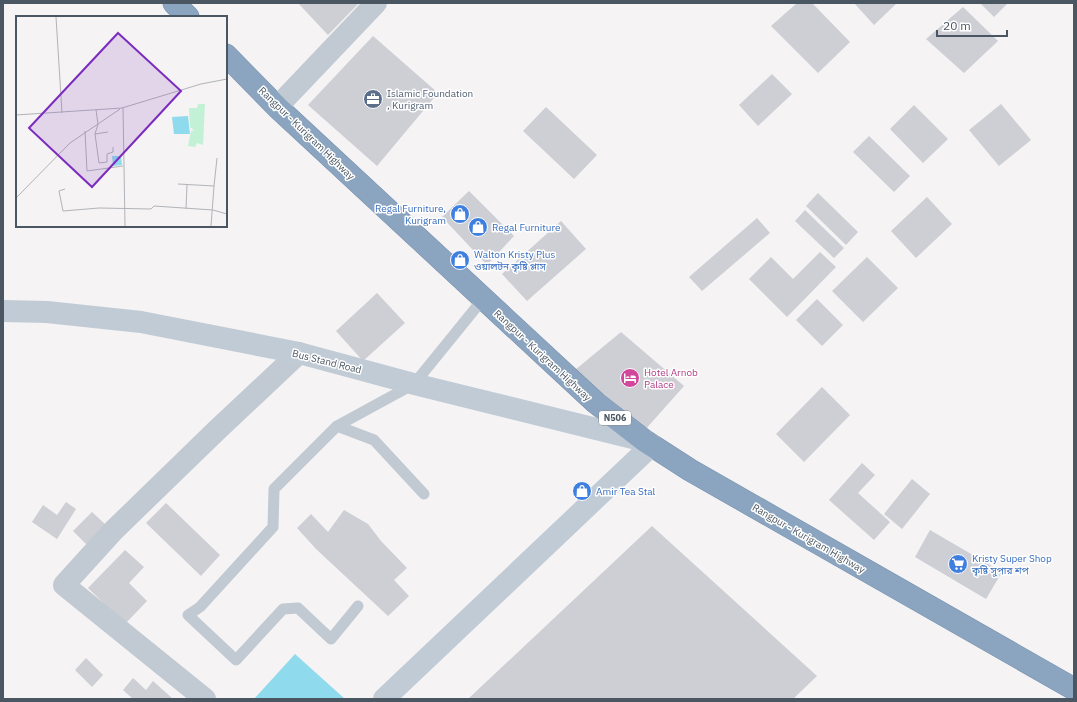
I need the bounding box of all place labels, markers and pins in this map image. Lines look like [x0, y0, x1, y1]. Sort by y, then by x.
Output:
place label: Islamic Foundation , Kurigram [387, 87, 473, 112]
office icon: Islamic Foundation , Kurigram [362, 88, 384, 110]
place label: Regal Furniture, Kurigram [375, 202, 446, 227]
shop icon: Regal Furniture, Kurigram [449, 203, 471, 225]
shop icon: Regal Furniture [467, 216, 489, 238]
place label: Regal Furniture [492, 221, 561, 234]
place label: Walton Kristy Plus ওয়ালটন কৃষ্টি প্লাস [474, 248, 555, 273]
shop icon: Walton Kristy Plus ওয়ালটন কৃষ্টি প্লাস [449, 249, 471, 271]
place label: Hotel Arnob Palace [644, 366, 698, 391]
hotel icon: Hotel Arnob Palace [619, 367, 641, 389]
shop icon: Amir Tea Stal [571, 480, 593, 502]
place label: Amir Tea Stal [596, 485, 656, 498]
place label: Kristy Super Shop কৃষ্টি সুপার শপ [971, 552, 1052, 577]
supermarket icon: Kristy Super Shop কৃষ্টি সুপার শপ [947, 553, 969, 575]

